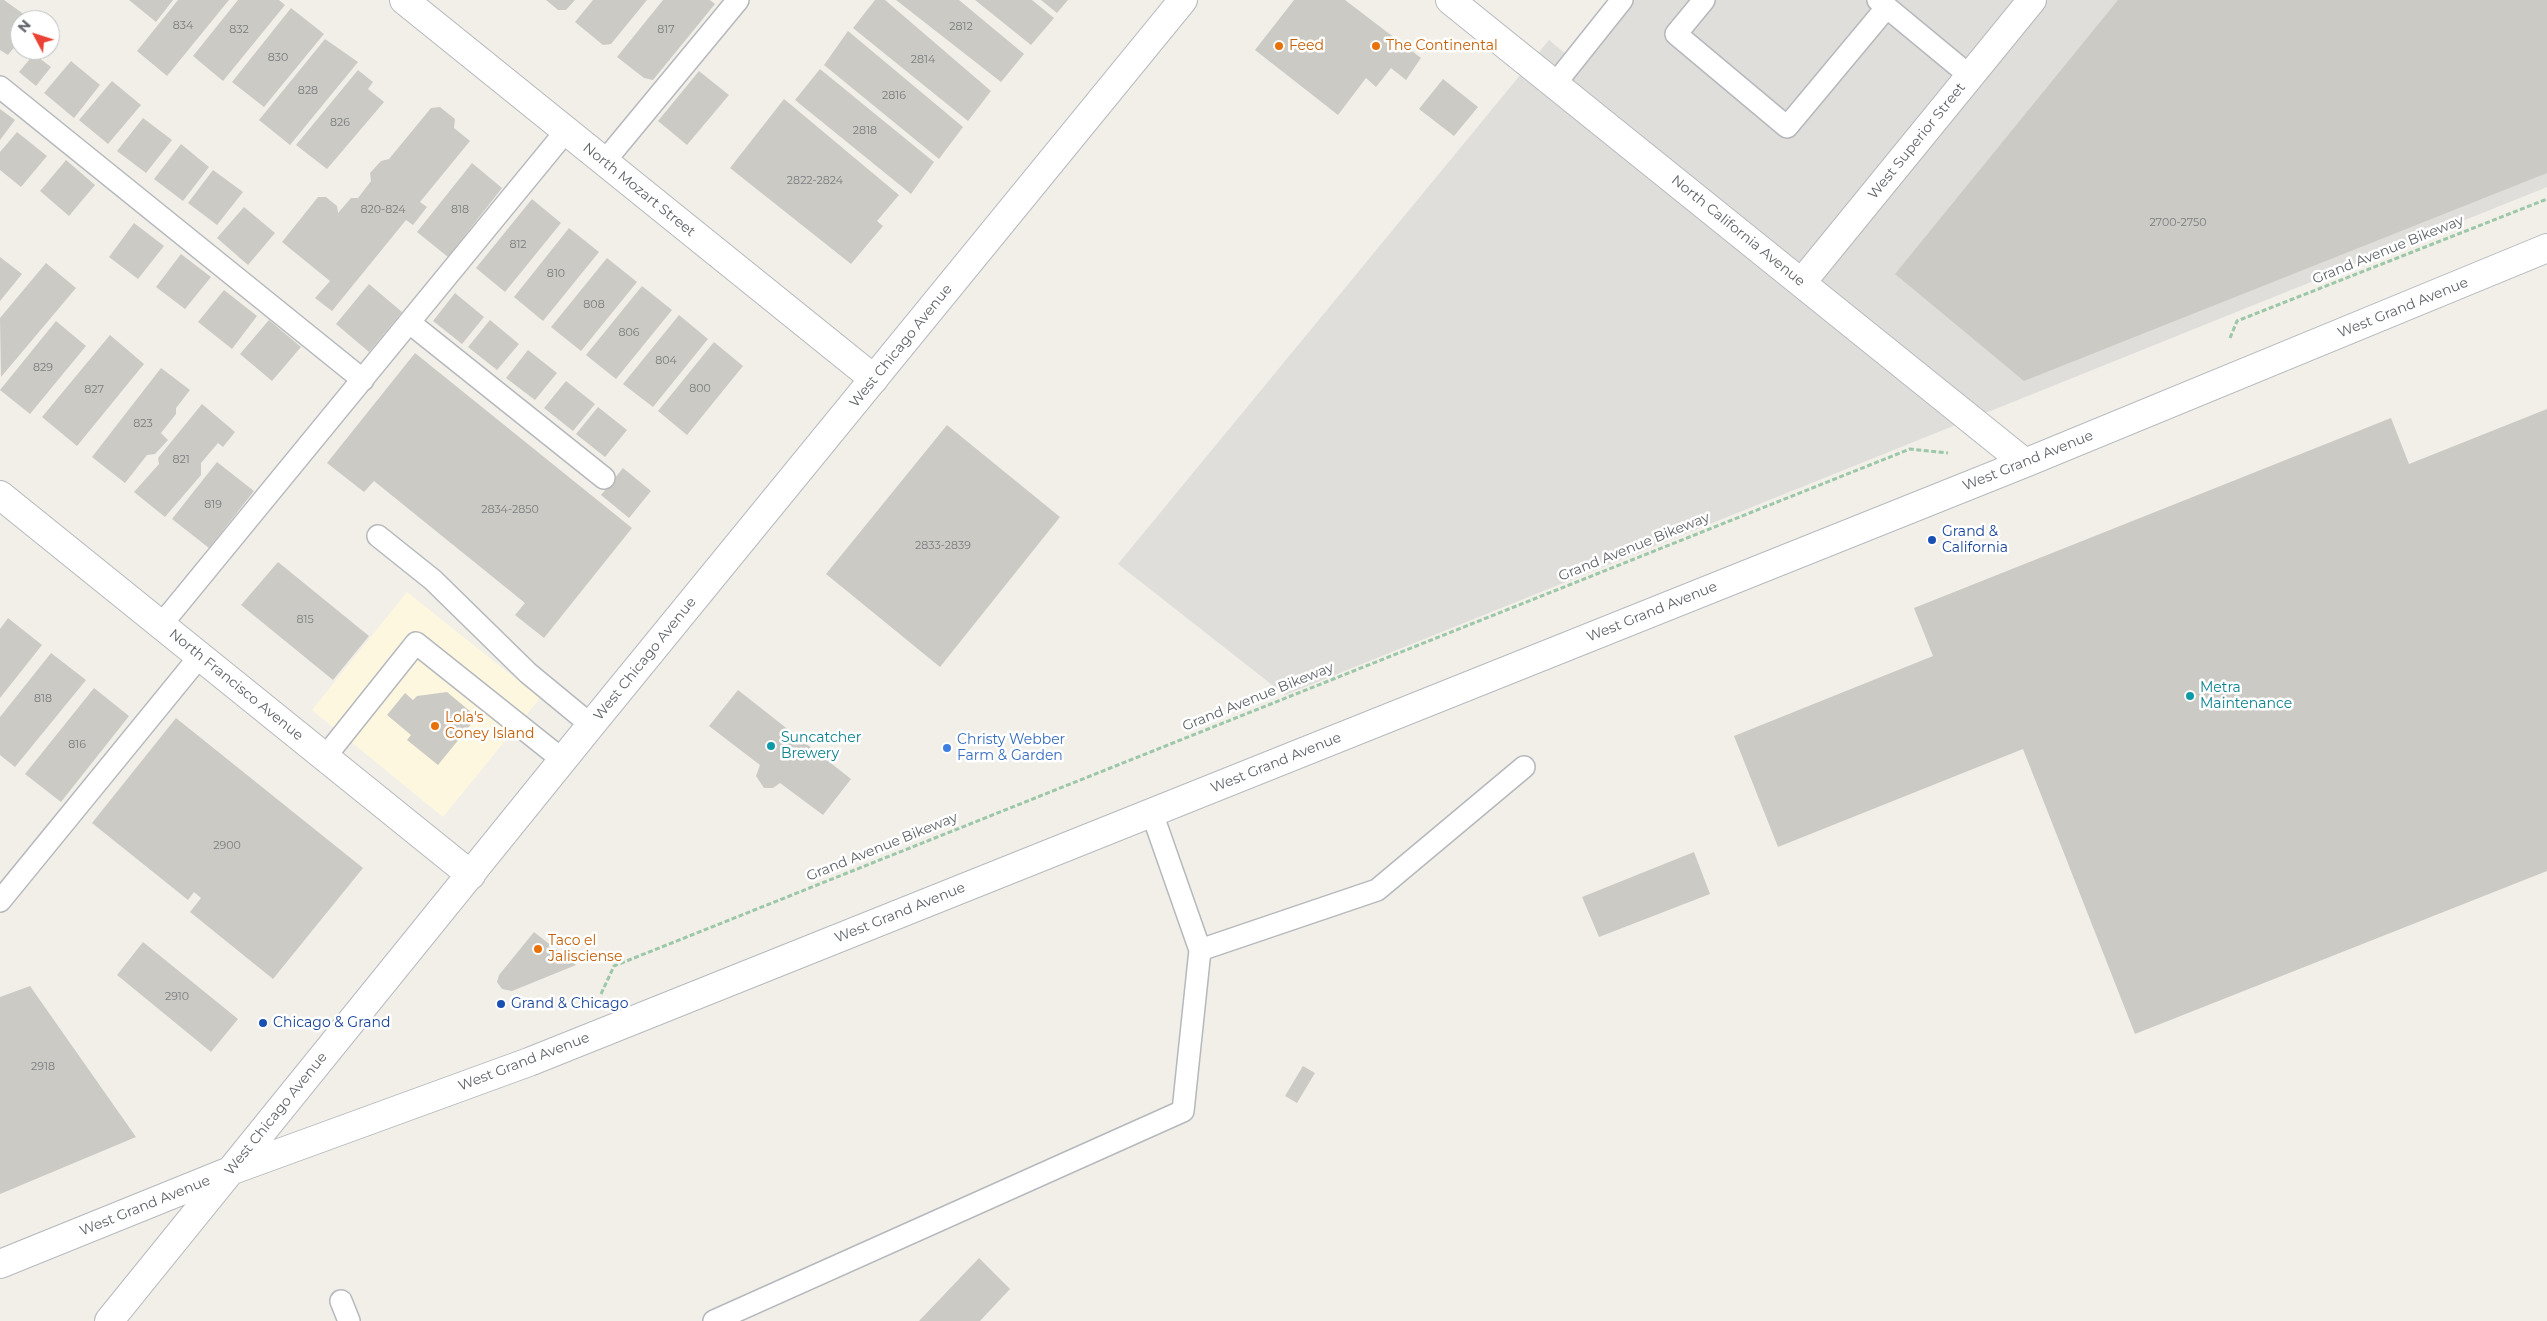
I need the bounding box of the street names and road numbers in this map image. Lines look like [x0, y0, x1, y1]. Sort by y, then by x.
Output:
street label: West Superior Street [1865, 79, 1969, 203]
street label: North Mozart Street [579, 140, 699, 240]
street label: North California Avenue [1668, 172, 1808, 290]
street label: Grand Avenue Bikeway [2310, 212, 2466, 288]
street label: West Grand Avenue [2335, 274, 2471, 342]
street label: West Chicago Avenue [846, 281, 956, 411]
street label: West Grand Avenue [1960, 427, 2096, 495]
street label: Grand Avenue Bikeway [1556, 509, 1712, 585]
street label: West Grand Avenue [1584, 578, 1720, 646]
street label: West Chicago Avenue [590, 594, 700, 724]
street label: North Francisco Avenue [166, 626, 306, 744]
street label: Grand Avenue Bikeway [1180, 659, 1336, 735]
street label: West Grand Avenue [1208, 729, 1344, 797]
street label: Grand Avenue Bikeway [804, 809, 960, 885]
street label: West Grand Avenue [832, 879, 968, 947]
street label: West Grand Avenue [456, 1029, 592, 1095]
street label: West Chicago Avenue [221, 1049, 331, 1179]
street label: West Grand Avenue [77, 1172, 213, 1240]

